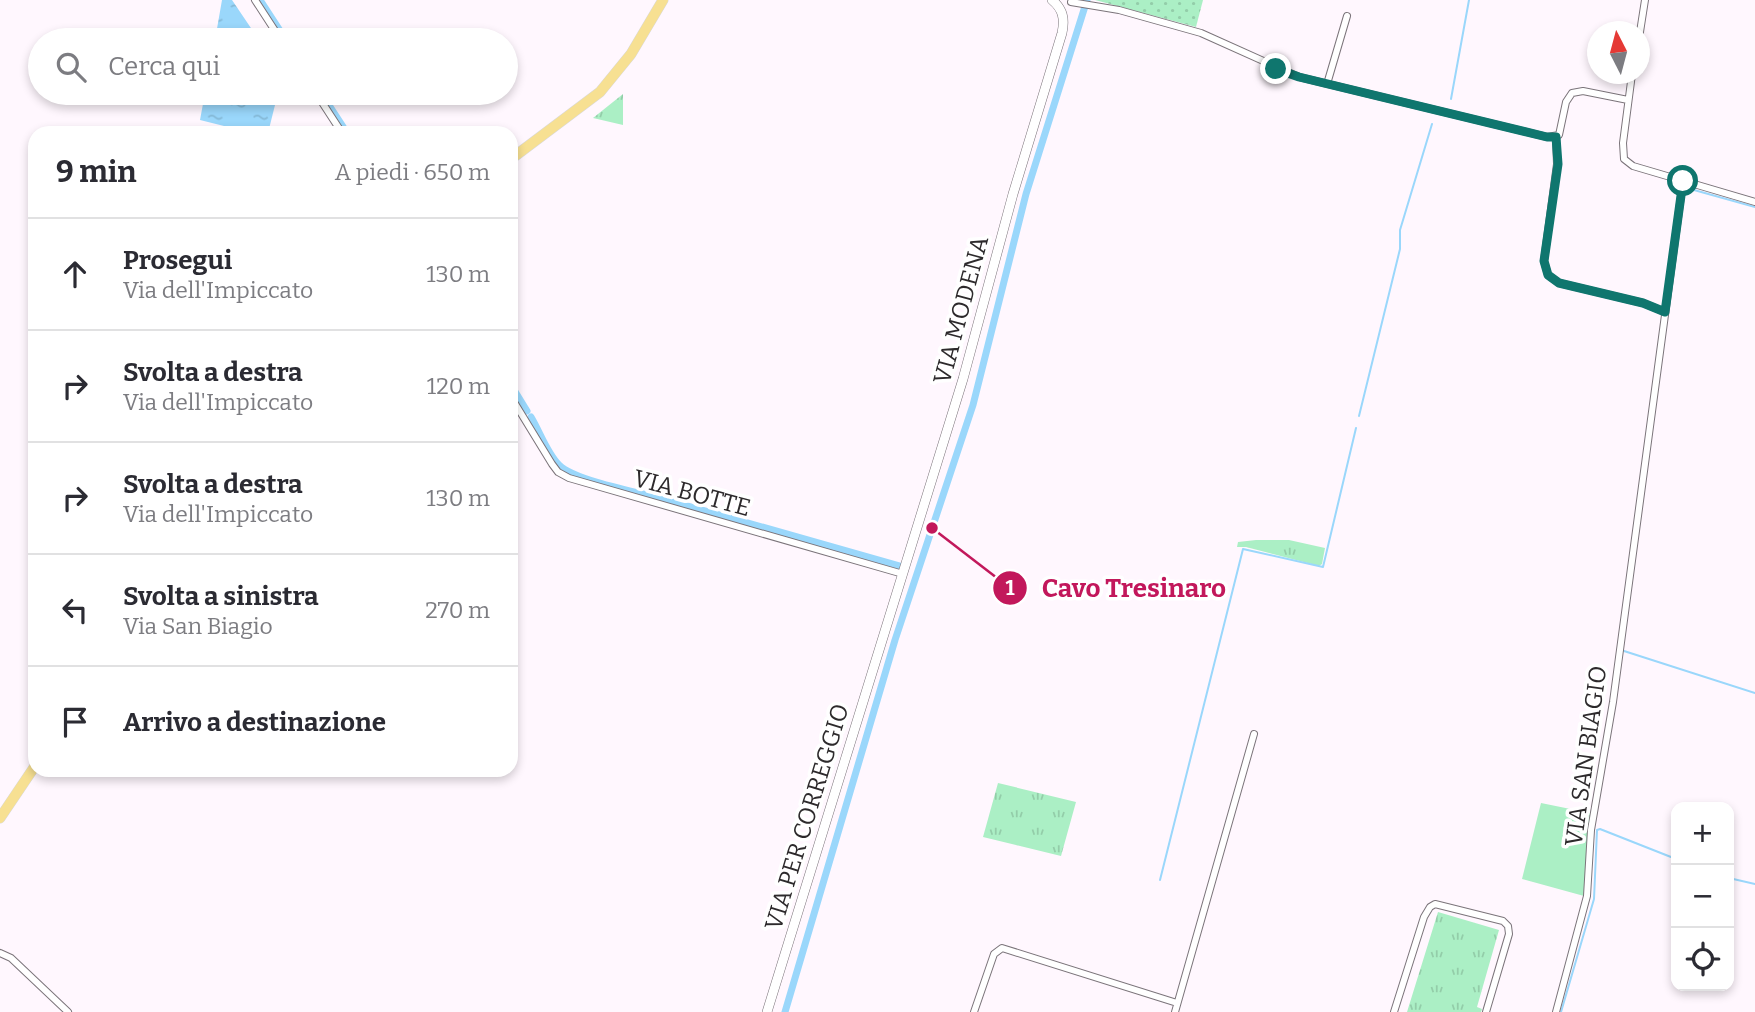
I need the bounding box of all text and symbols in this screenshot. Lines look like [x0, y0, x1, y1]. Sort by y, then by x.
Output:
north arrow [1587, 21, 1650, 84]
search box [28, 28, 518, 105]
icon: search [52, 48, 90, 86]
text: Cerca qui [108, 51, 220, 82]
route end [1260, 53, 1291, 84]
text: 9 min [56, 154, 137, 190]
text: A piedi · 650 m [335, 158, 490, 186]
route start [1667, 165, 1698, 196]
street label: VIA MODENA [928, 233, 994, 387]
text: Prosegui [123, 245, 232, 276]
icon: ahead [56, 255, 94, 293]
text: 130 m [426, 260, 490, 288]
text: Via dell'Impiccato [123, 276, 313, 304]
text: Svolta a destra [123, 357, 302, 388]
icon: right [56, 367, 94, 405]
text: 120 m [427, 372, 490, 400]
text: Via dell'Impiccato [123, 388, 313, 416]
street label: VIA BOTTE [630, 464, 754, 522]
text: Svolta a destra [123, 469, 302, 500]
icon: right [56, 479, 94, 517]
text: 130 m [426, 484, 490, 512]
text: Via dell'Impiccato [123, 500, 313, 528]
callout: Cavo Tresinaro [993, 564, 1240, 611]
text: Cavo Tresinaro [1042, 573, 1226, 604]
text: 1 [1005, 575, 1015, 601]
text: Svolta a sinistra [123, 581, 319, 612]
icon: left [56, 591, 94, 629]
text: 270 m [425, 596, 490, 624]
text: Via San Biagio [123, 612, 273, 640]
street label: VIA SAN BIAGIO [1559, 664, 1613, 848]
street label: VIA PER CORREGGIO [759, 700, 855, 934]
icon: arrive [56, 703, 94, 741]
text: Arrivo a destinazione [123, 707, 386, 738]
map controls [1671, 802, 1734, 991]
button: + [1671, 802, 1734, 865]
button: − [1671, 865, 1734, 928]
button: locate [1671, 928, 1734, 991]

